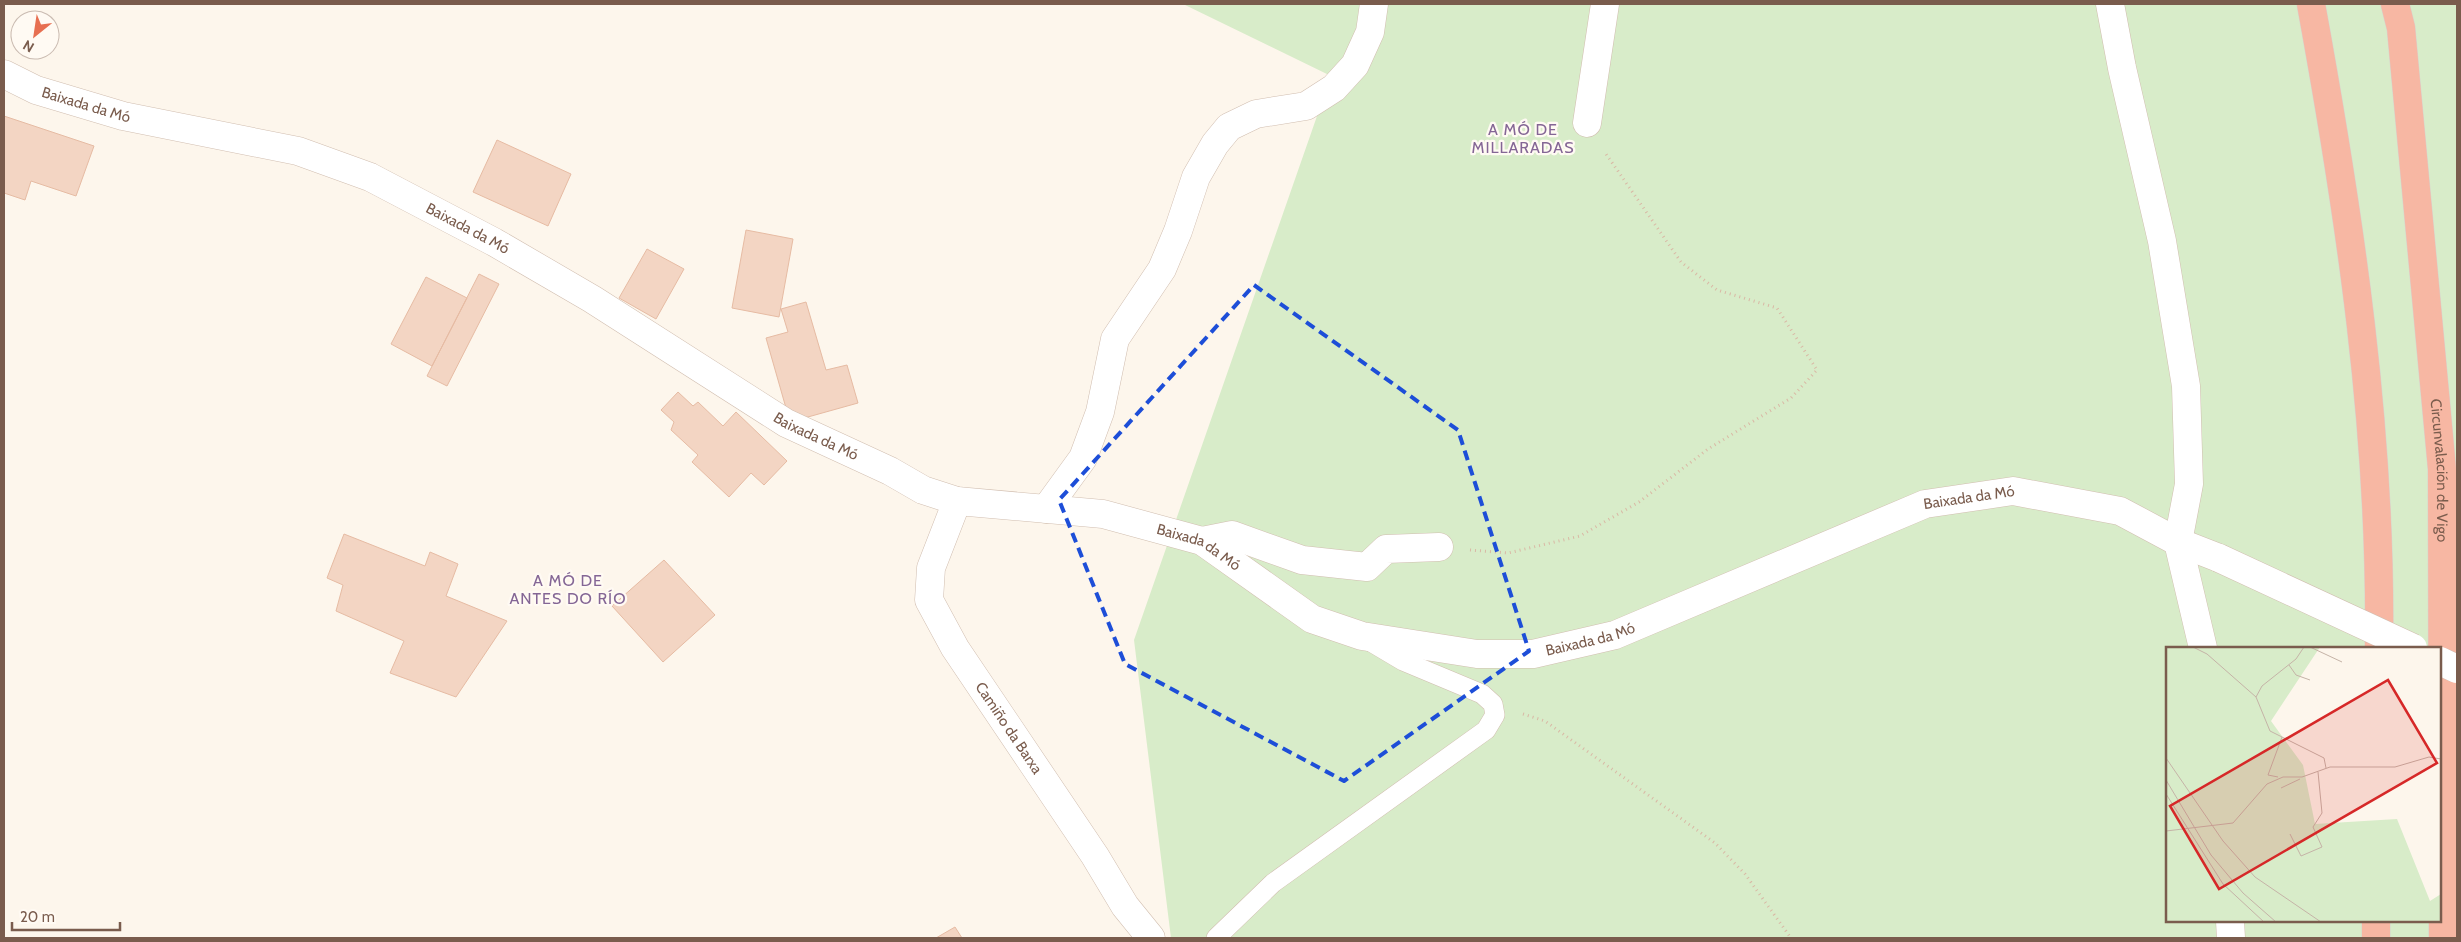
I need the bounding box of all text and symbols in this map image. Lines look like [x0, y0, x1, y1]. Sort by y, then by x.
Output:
north arrow [10, 10, 60, 60]
text: N [20, 36, 37, 57]
street label: Baixada da Mó [40, 83, 132, 126]
district label: A MÓ DE MILLARADAS [1471, 120, 1575, 157]
street label: Baixada da Mó [423, 199, 513, 258]
street label: Circunvalación de Vigo [2427, 398, 2451, 542]
street label: Baixada da Mó [770, 408, 861, 464]
street label: Baixada da Mó [1922, 482, 2016, 513]
street label: Baixada da Mó [1155, 520, 1244, 574]
district label: A MÓ DE ANTES DO RÍO [509, 571, 627, 608]
street label: Baixada da Mó [1544, 619, 1638, 660]
inset map [2166, 647, 2441, 922]
street label: Camiño da Barxa [972, 679, 1047, 778]
scale bar [12, 900, 120, 932]
text: 20 m [20, 908, 55, 926]

